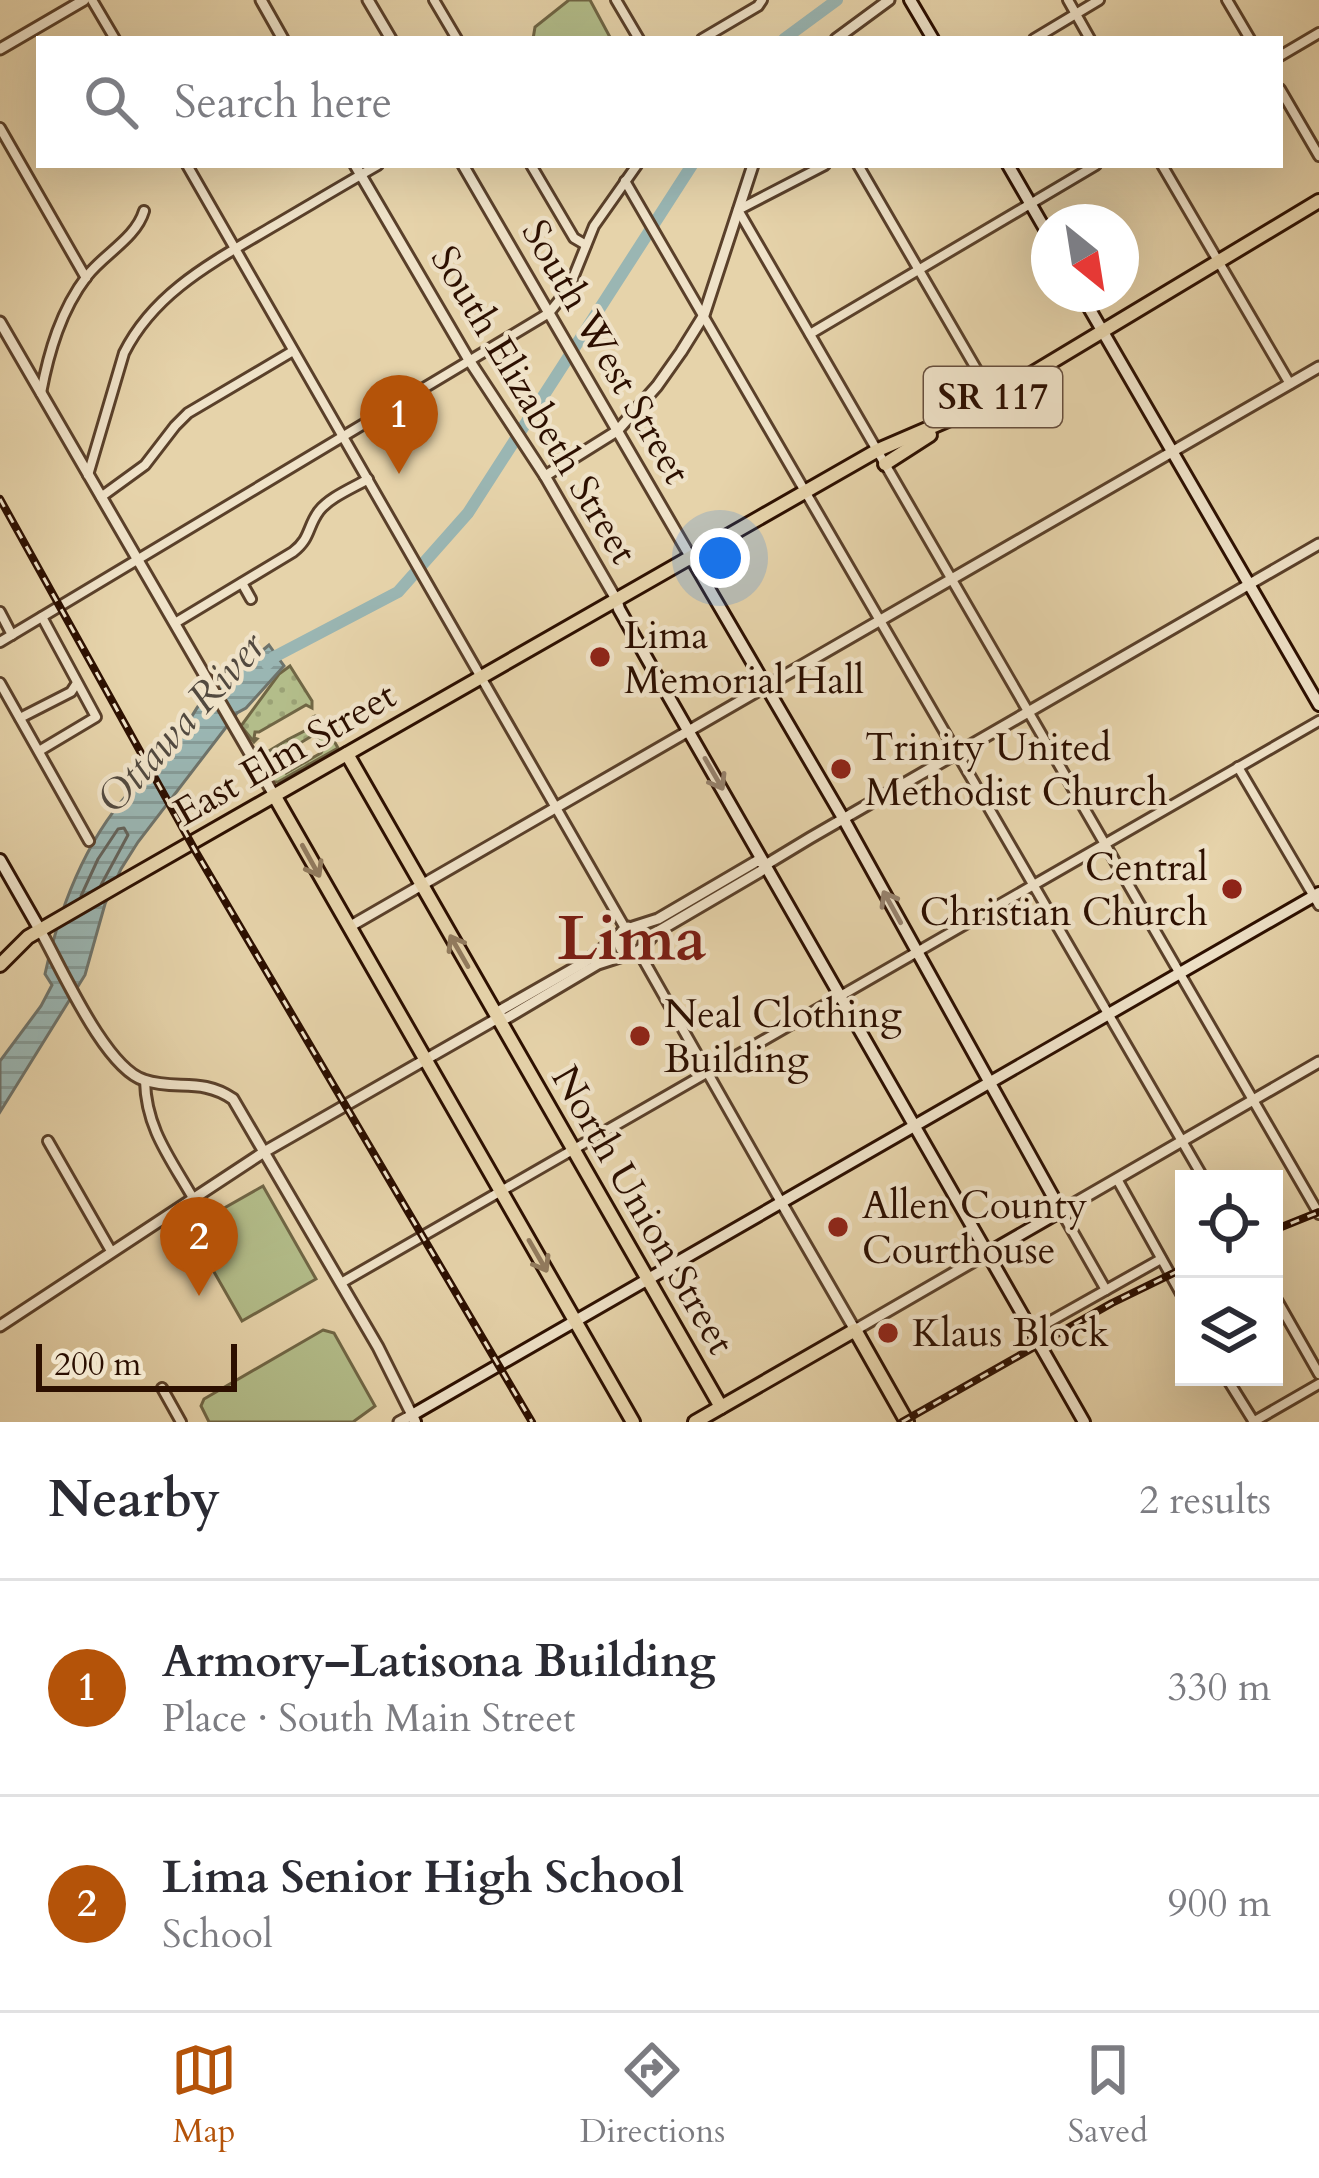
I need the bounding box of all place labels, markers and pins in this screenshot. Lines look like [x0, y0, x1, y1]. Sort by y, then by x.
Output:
pin: 1 [360, 375, 438, 474]
place label: Lima Memorial Hall [624, 609, 864, 707]
marker: Lima Memorial Hall [587, 644, 613, 670]
place label: Trinity United Methodist Church [865, 721, 1168, 819]
marker: Trinity United Methodist Church [828, 756, 854, 782]
place label: Central Christian Church [920, 841, 1208, 939]
marker: Central Christian Church [1219, 876, 1245, 902]
place label: Neal Clothing Building [664, 988, 902, 1086]
marker: Neal Clothing Building [627, 1023, 653, 1049]
place label: Allen County Courthouse [862, 1179, 1088, 1277]
pin: 2 [160, 1197, 238, 1296]
marker: Allen County Courthouse [825, 1214, 851, 1240]
place label: Klaus Block [912, 1307, 1109, 1360]
marker: Klaus Block [875, 1320, 901, 1346]

